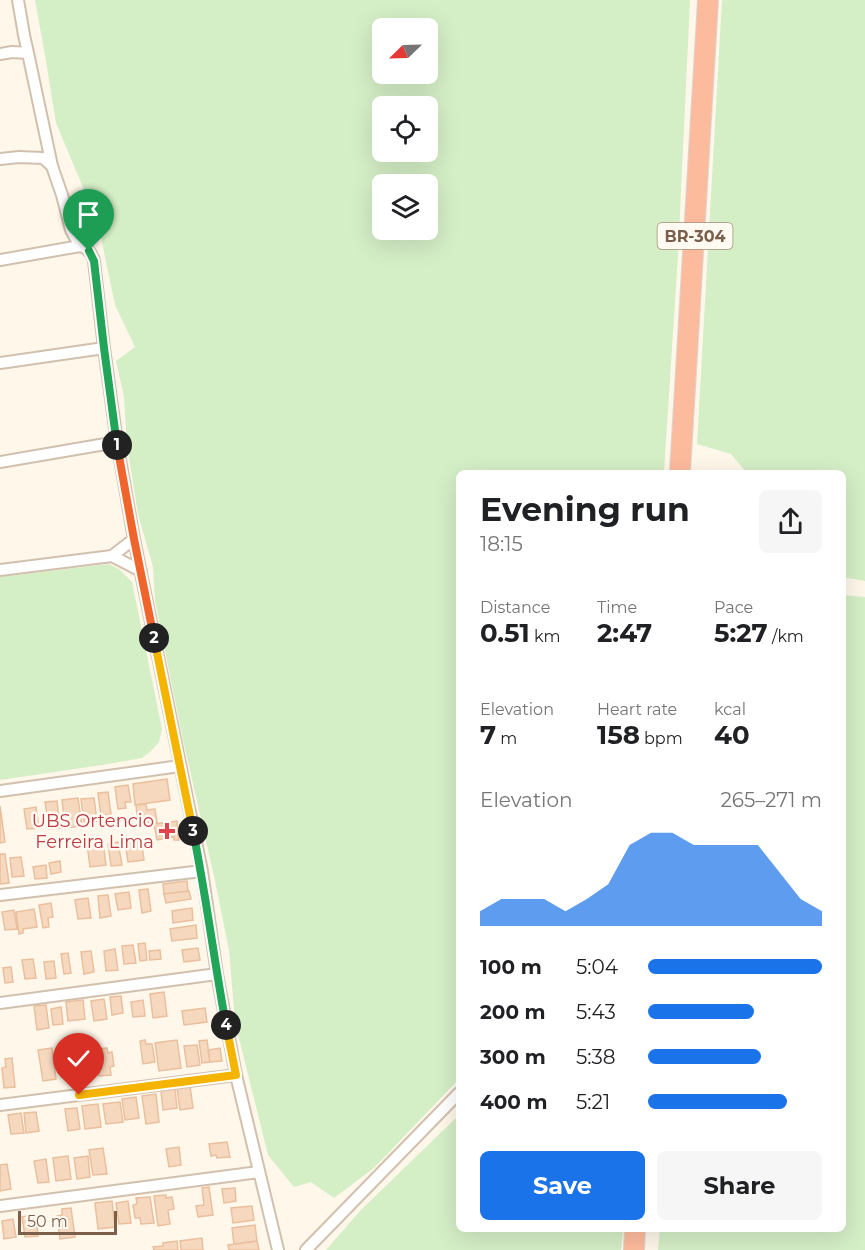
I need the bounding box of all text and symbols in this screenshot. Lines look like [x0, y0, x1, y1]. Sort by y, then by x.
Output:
north arrow [372, 18, 438, 84]
map controls [372, 18, 438, 240]
button: locate [372, 96, 438, 162]
button: layers [372, 174, 438, 240]
pin [63, 189, 114, 251]
icon: arrive [72, 198, 105, 231]
road number: BR-304 [658, 223, 732, 249]
pin: 1 [102, 430, 132, 460]
text: 1 [114, 435, 120, 454]
text: Evening run [480, 489, 690, 529]
button: share [759, 490, 822, 553]
text: 18:15 [480, 532, 523, 556]
text: Distance [480, 598, 550, 617]
text: Time [597, 598, 637, 617]
text: Pace [714, 598, 753, 617]
text: 0.51 [480, 617, 530, 649]
text: 2:47 [597, 617, 652, 649]
text: 5:27 [714, 617, 768, 649]
pin: 2 [139, 623, 169, 653]
text: km [530, 627, 560, 646]
text: /km [768, 627, 804, 646]
text: 2 [149, 628, 159, 647]
text: Elevation [480, 700, 554, 719]
text: Heart rate [597, 700, 677, 719]
text: kcal [714, 700, 746, 719]
text: 7 [480, 719, 496, 751]
text: 158 [597, 719, 640, 751]
text: 40 [714, 719, 750, 751]
text: m [496, 729, 517, 748]
text: bpm [640, 729, 683, 748]
text: Elevation [480, 788, 572, 812]
text: 265–271 m [720, 788, 822, 812]
place label: UBS Ortencio Ferreira Lima [32, 810, 154, 853]
pin: 3 [178, 816, 208, 846]
text: 3 [188, 821, 198, 840]
marker: UBS Ortencio Ferreira Lima [158, 822, 176, 840]
text: 100 m [480, 955, 542, 979]
text: 5:04 [576, 955, 618, 979]
text: 200 m [480, 1000, 546, 1024]
text: 5:43 [576, 1000, 616, 1024]
pin: 4 [211, 1010, 241, 1040]
text: 4 [220, 1015, 232, 1034]
pin [53, 1033, 104, 1095]
icon: check [62, 1042, 95, 1075]
text: 300 m [480, 1045, 546, 1069]
text: 5:38 [576, 1045, 616, 1069]
text: 400 m [480, 1090, 548, 1114]
text: 5:21 [576, 1090, 610, 1114]
button: Save [480, 1151, 645, 1220]
button: Share [657, 1151, 822, 1220]
scale bar [18, 1208, 117, 1236]
text: 50 m [27, 1212, 68, 1231]

